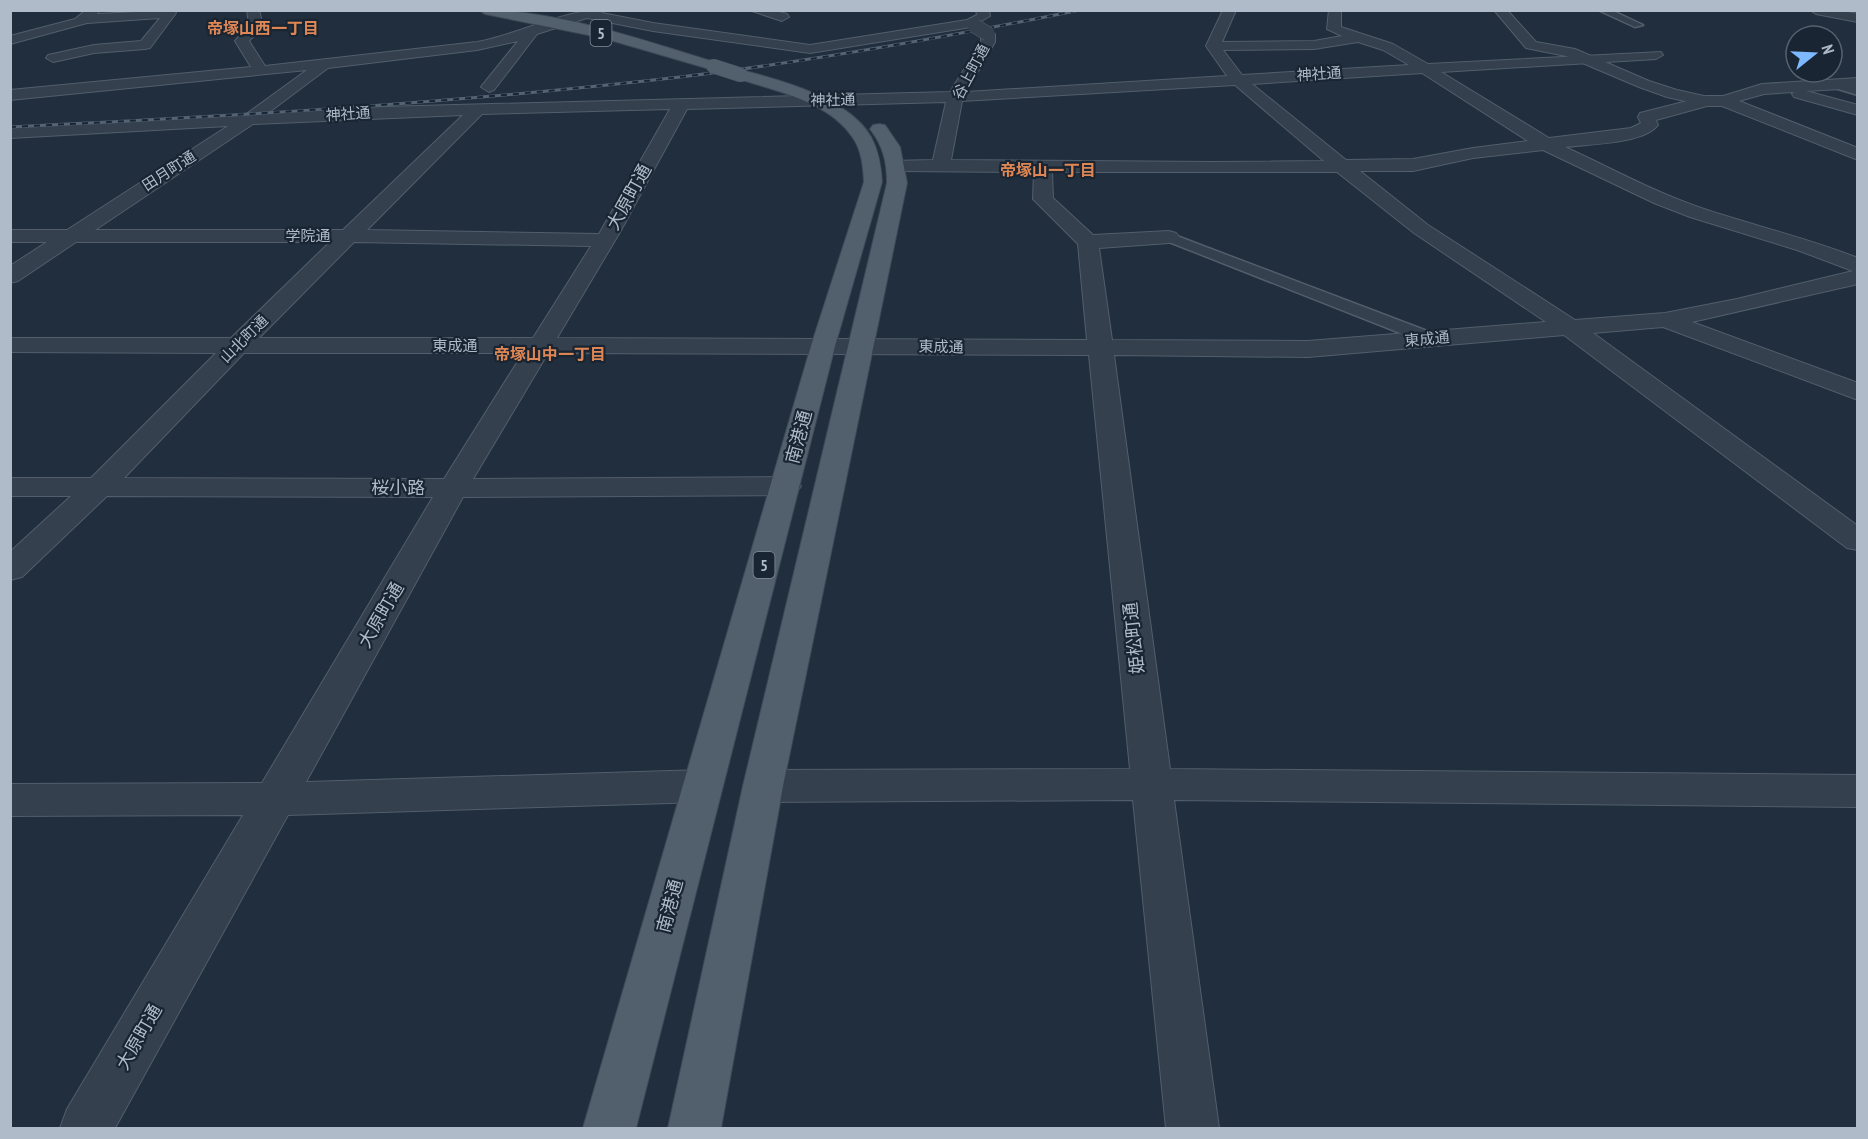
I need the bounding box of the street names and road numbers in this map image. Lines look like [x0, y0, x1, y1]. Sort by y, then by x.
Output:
road number: 5 [590, 20, 612, 46]
street label: 谷上町通 [948, 41, 993, 103]
street label: 神社通 [1296, 62, 1342, 85]
street label: 神社通 [810, 90, 856, 109]
street label: 神社通 [325, 102, 371, 125]
street label: 田月町通 [138, 146, 199, 195]
street label: 大原町通 [601, 160, 656, 234]
street label: 学院通 [285, 226, 331, 245]
street label: 山北町通 [216, 311, 272, 367]
street label: 東成通 [1404, 327, 1450, 350]
street label: 東成通 [432, 336, 478, 355]
street label: 東成通 [918, 337, 964, 356]
street label: 南港通 [780, 408, 817, 466]
street label: 桜小路 [371, 476, 425, 499]
road number: 5 [754, 552, 774, 578]
street label: 大原町通 [353, 578, 409, 652]
street label: 姫松町通 [1118, 601, 1149, 675]
street label: 南港通 [651, 877, 688, 935]
street label: 大原町通 [111, 1000, 167, 1074]

